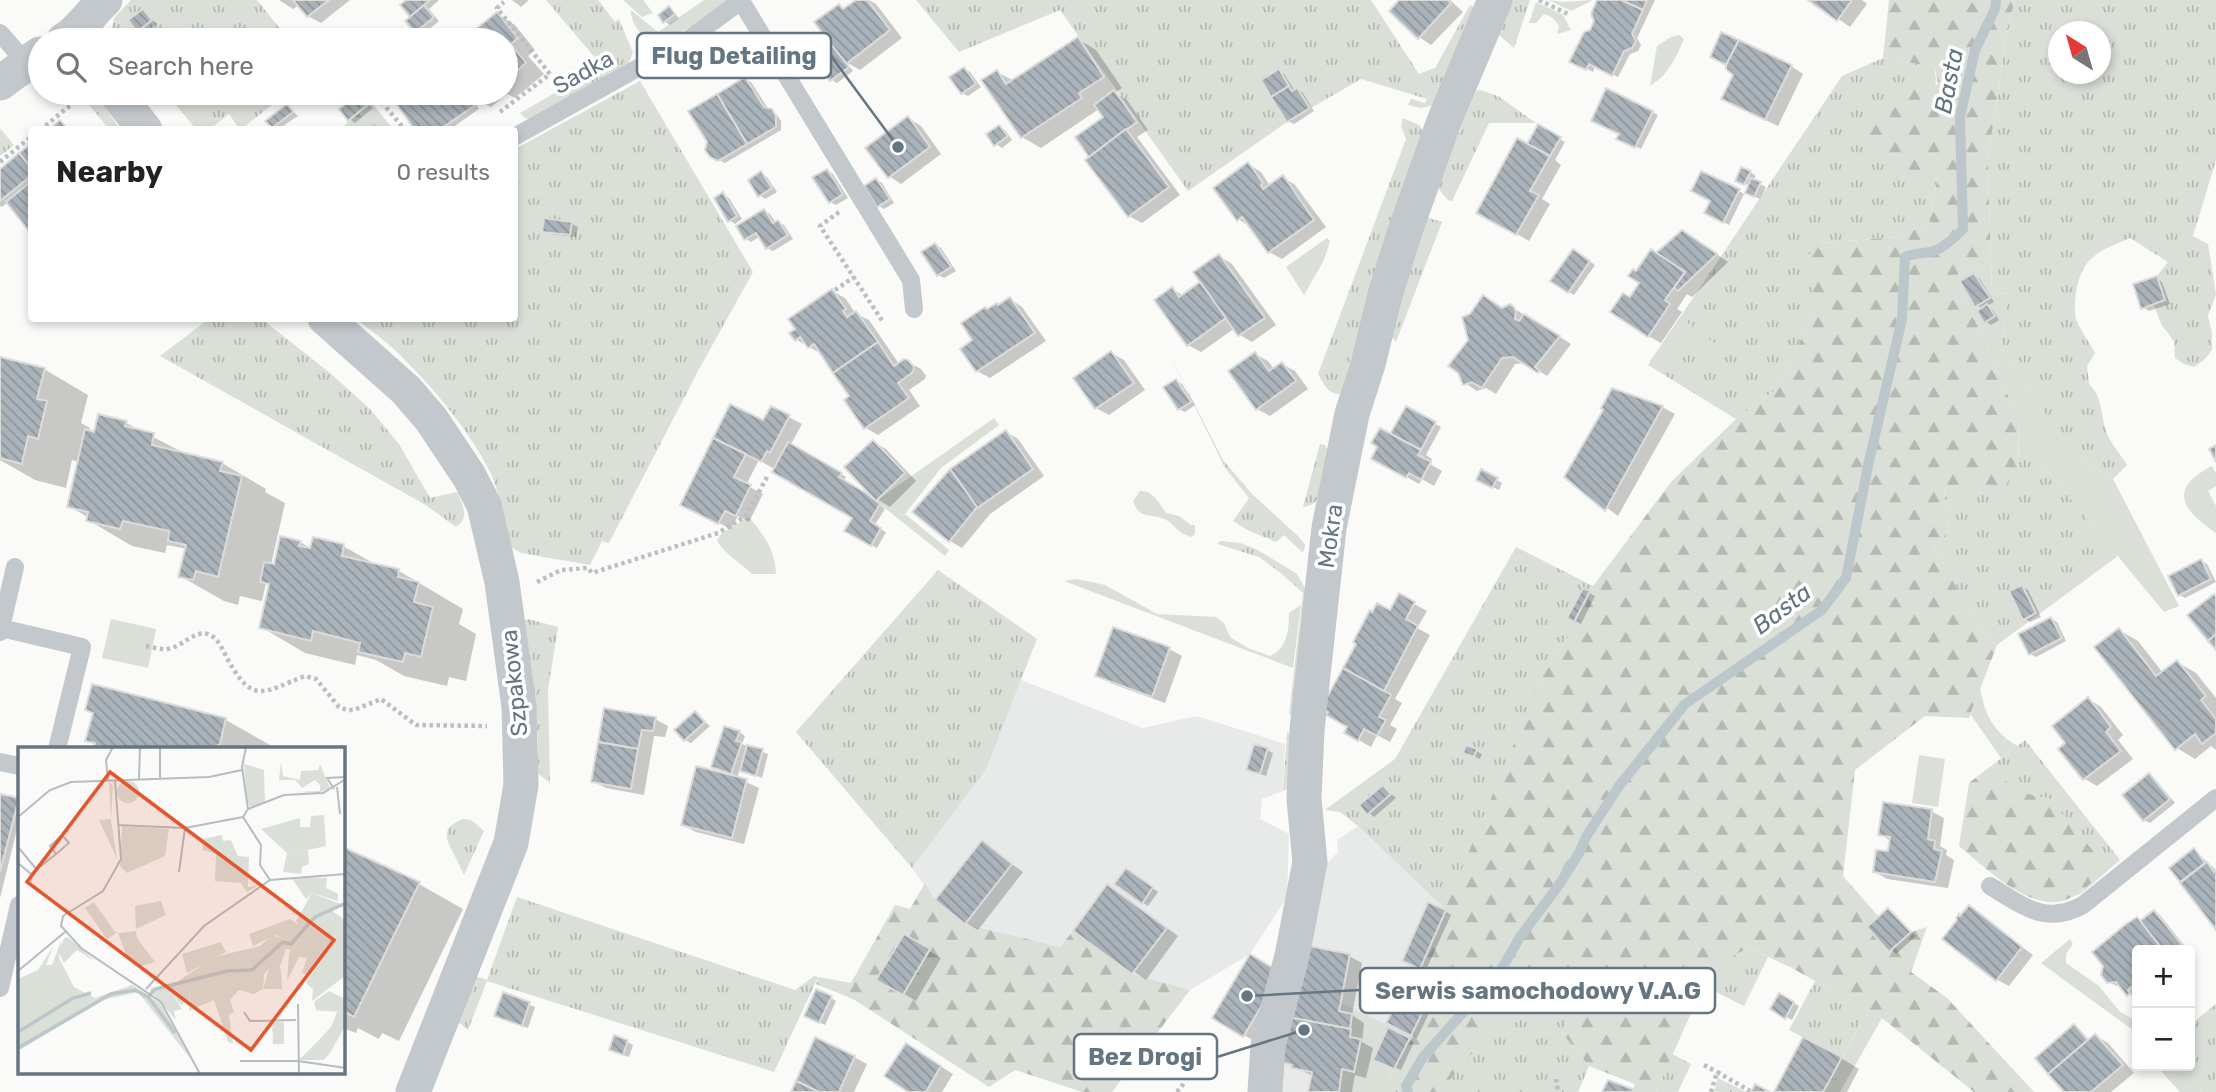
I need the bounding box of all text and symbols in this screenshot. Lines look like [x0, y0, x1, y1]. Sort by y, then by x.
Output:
north arrow [2048, 21, 2111, 84]
search box [28, 28, 518, 105]
callout: Flug Detailing [637, 33, 831, 78]
text: Flug Detailing [651, 42, 817, 70]
street label: Sadka [548, 44, 618, 100]
water label: Basta [1929, 46, 1969, 116]
icon: search [52, 48, 90, 86]
text: Search here [108, 51, 254, 82]
text: Nearby [56, 154, 163, 190]
text: 0 results [396, 158, 490, 186]
street label: Mokra [1312, 502, 1348, 570]
water label: Basta [1747, 578, 1817, 640]
street label: Szpakowa [494, 628, 534, 738]
inset map [18, 747, 345, 1074]
map controls [2132, 945, 2195, 1071]
button: + [2132, 945, 2195, 1008]
callout: Serwis samochodowy V.A.G [1360, 968, 1715, 1013]
text: Serwis samochodowy V.A.G [1375, 977, 1701, 1005]
button: − [2132, 1008, 2195, 1071]
callout: Bez Drogi [1074, 1034, 1217, 1079]
text: Bez Drogi [1088, 1043, 1202, 1071]

